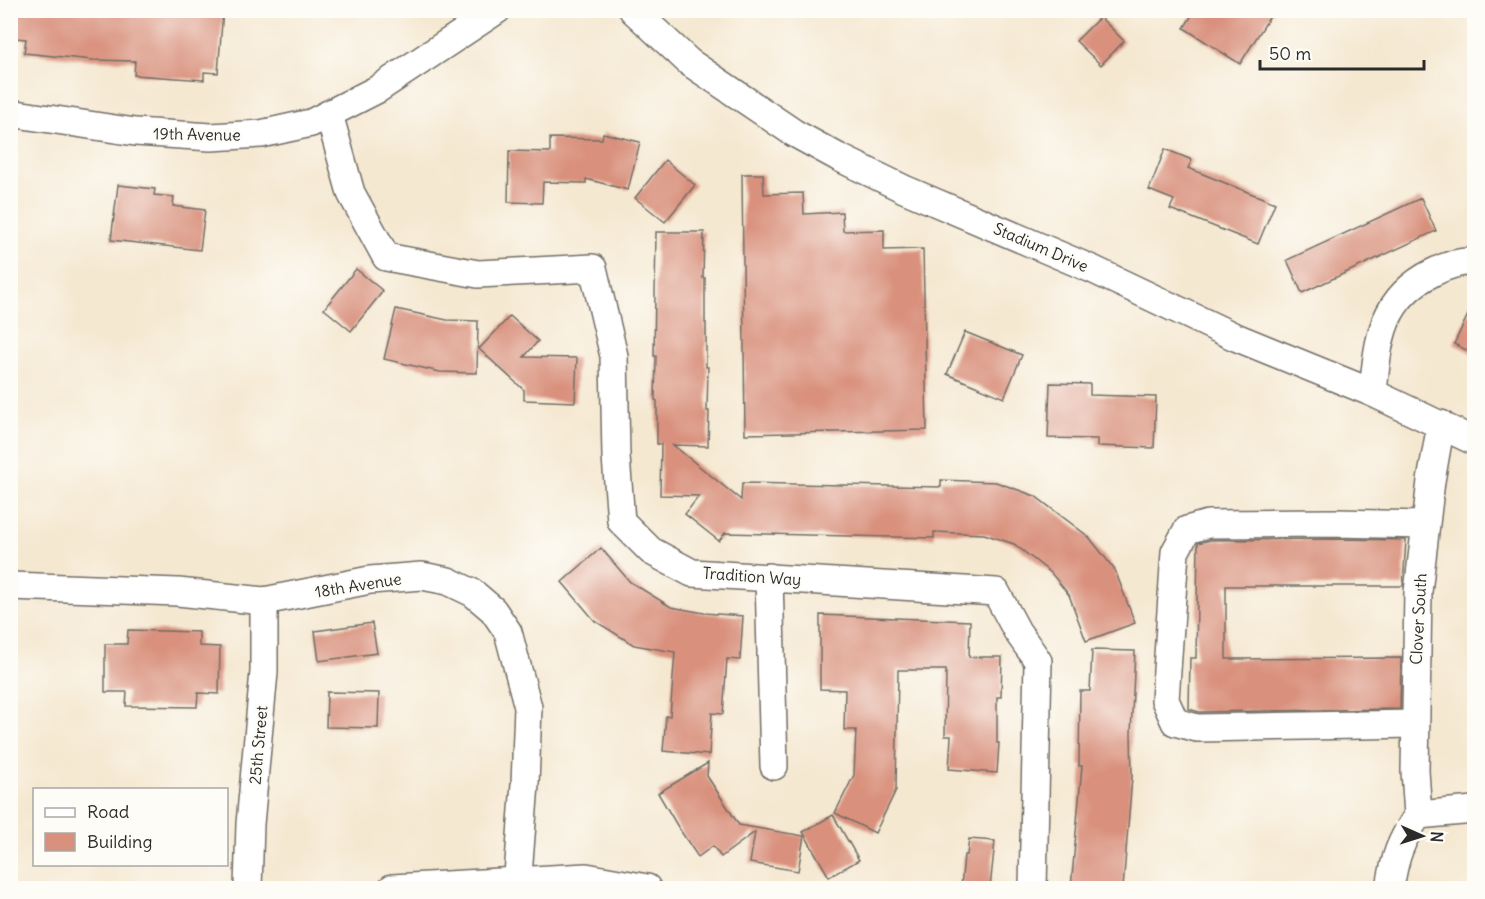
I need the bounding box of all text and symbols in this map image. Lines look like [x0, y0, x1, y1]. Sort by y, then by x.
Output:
scale bar [1260, 33, 1424, 71]
text: 50 m [1269, 42, 1311, 65]
street label: 19th Avenue [153, 123, 241, 145]
street label: Stadium Drive [991, 218, 1091, 276]
street label: Tradition Way [702, 563, 802, 589]
street label: 18th Avenue [313, 568, 403, 602]
street label: Clover South [1406, 573, 1430, 665]
street label: 25th Street [245, 704, 271, 785]
legend [33, 788, 228, 866]
text: Road [87, 800, 130, 823]
north arrow [1392, 806, 1452, 866]
text: Building [87, 830, 152, 853]
text: N [1427, 831, 1447, 843]

